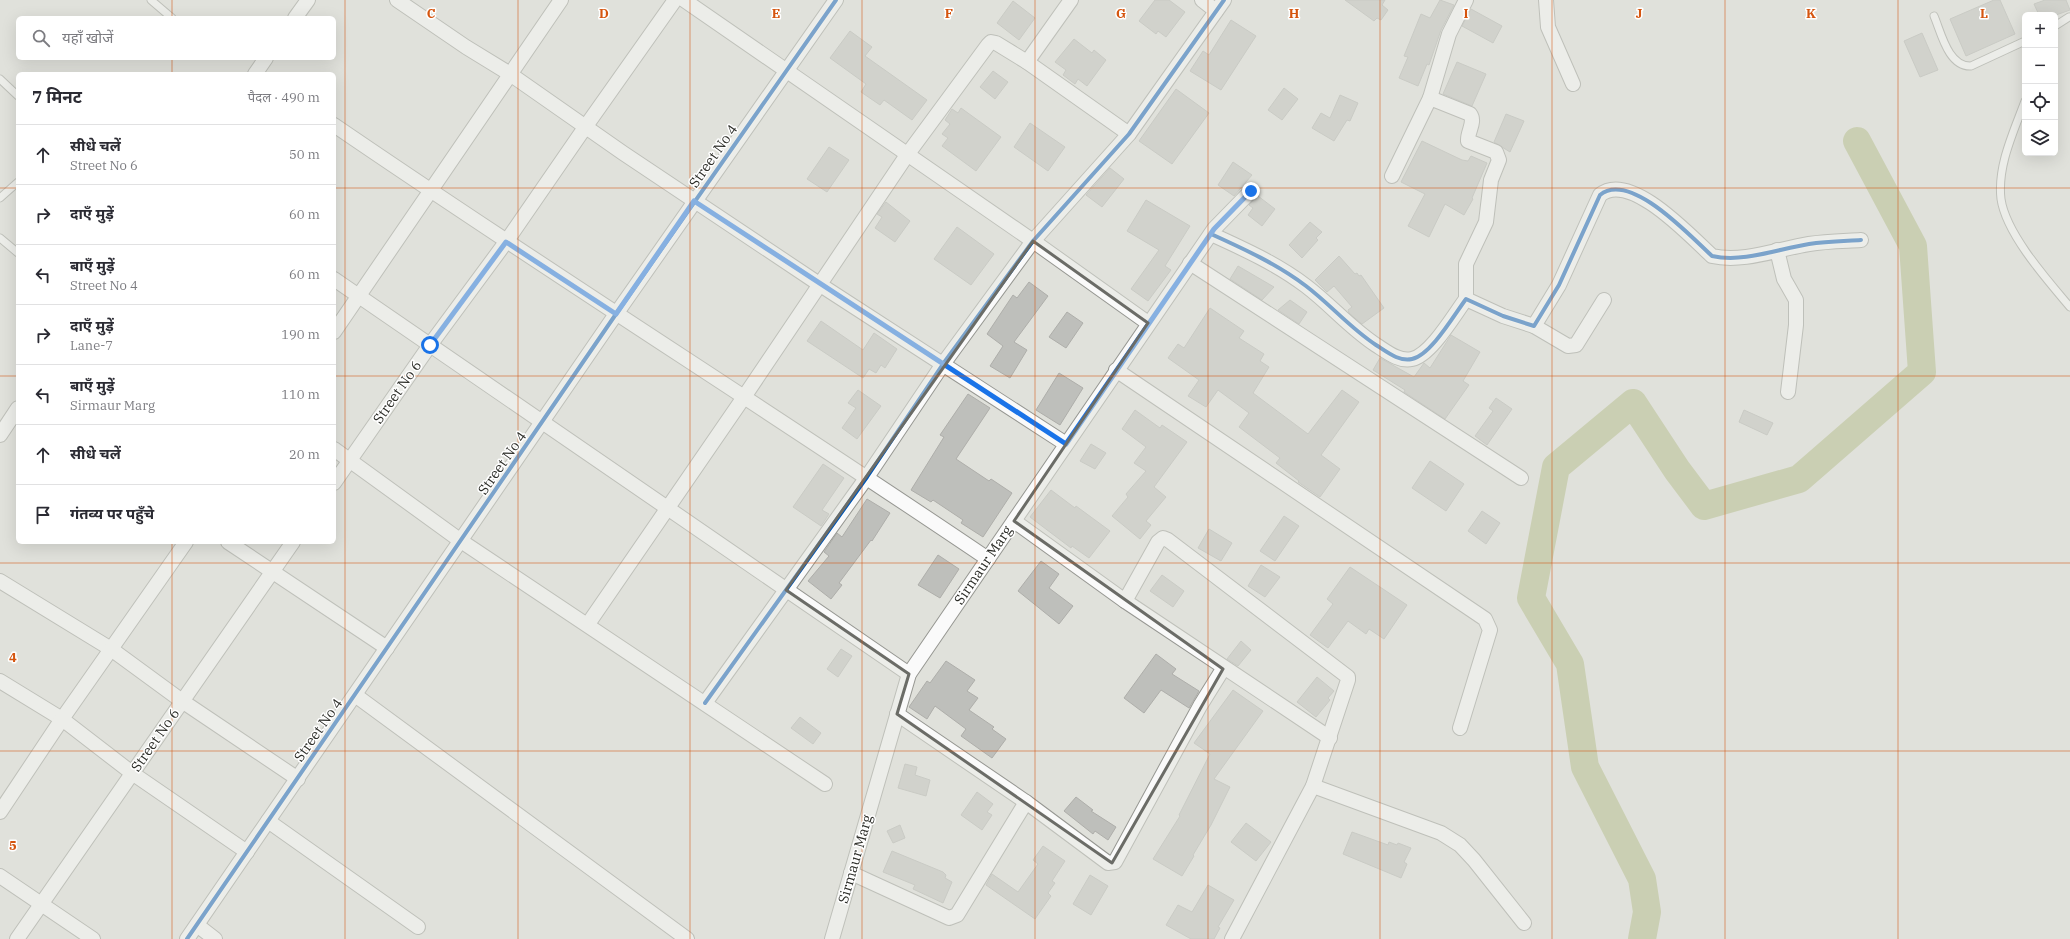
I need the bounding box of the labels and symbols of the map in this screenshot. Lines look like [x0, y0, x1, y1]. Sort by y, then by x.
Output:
text: C [427, 5, 436, 22]
text: D [599, 5, 609, 22]
text: E [772, 5, 780, 22]
text: F [945, 5, 953, 22]
text: G [1116, 5, 1126, 22]
text: H [1289, 5, 1300, 22]
text: I [1464, 5, 1469, 22]
text: J [1636, 5, 1643, 22]
text: K [1806, 5, 1816, 22]
text: L [1980, 5, 1988, 22]
street label: Street No 4 [685, 121, 741, 191]
route end [1242, 182, 1260, 200]
route start [421, 336, 439, 354]
street label: Street No 6 [369, 357, 425, 427]
street label: Street No 4 [474, 428, 530, 498]
street label: Sirmaur Marg [950, 522, 1016, 608]
text: 4 [9, 649, 17, 666]
street label: Street No 4 [290, 695, 346, 765]
street label: Street No 6 [127, 705, 183, 775]
street label: Sirmaur Marg [834, 812, 876, 905]
text: 5 [9, 837, 17, 854]

